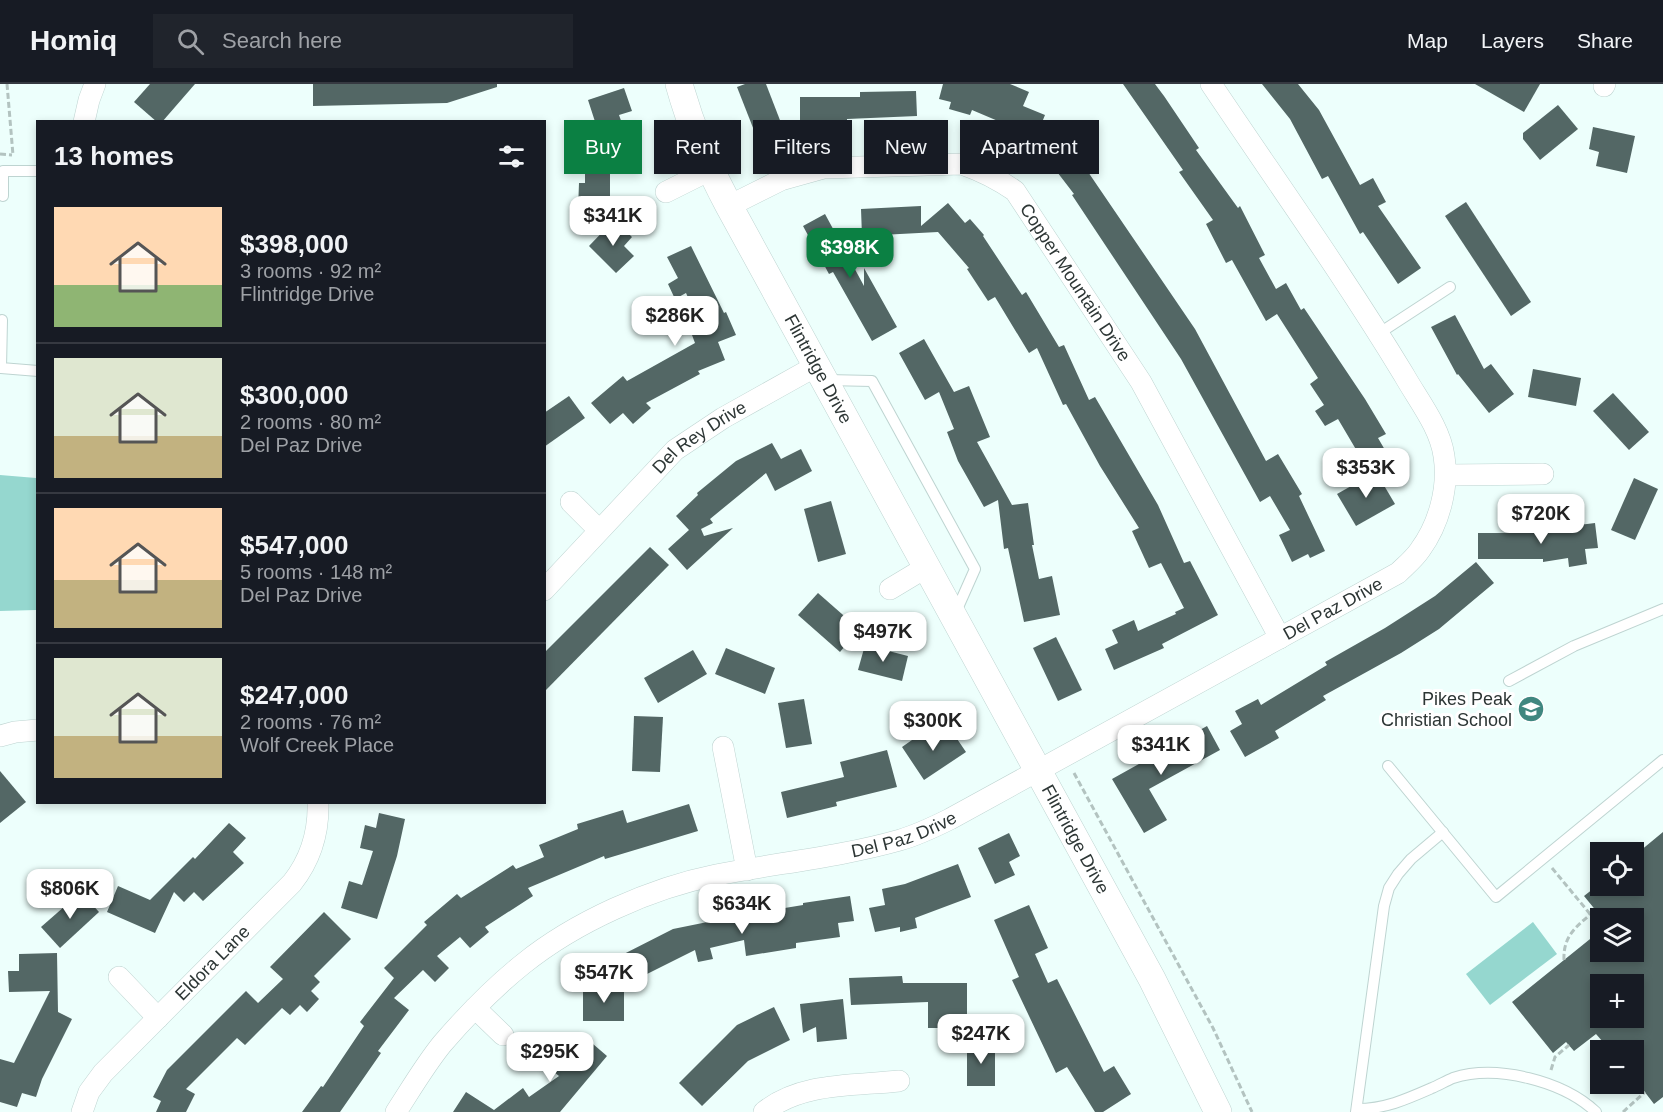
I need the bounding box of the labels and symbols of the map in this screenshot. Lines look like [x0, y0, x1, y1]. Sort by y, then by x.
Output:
pin: $341K [571, 196, 655, 247]
street label: Copper Mountain Drive [1016, 200, 1135, 365]
pin: $398K [808, 228, 892, 279]
pin: $286K [633, 296, 717, 347]
street label: Flintridge Drive [780, 311, 856, 427]
street label: Del Rey Drive [648, 397, 750, 477]
pin: $353K [1324, 448, 1408, 499]
pin: $720K [1499, 494, 1583, 545]
street label: Del Paz Drive [1280, 573, 1386, 644]
pin: $497K [841, 612, 925, 663]
place label: Pikes Peak Christian School [1381, 689, 1513, 730]
school or university icon: Pikes Peak Christian School [1516, 694, 1546, 724]
pin: $300K [891, 701, 975, 752]
pin: $341K [1119, 725, 1203, 776]
street label: Flintridge Drive [1038, 781, 1113, 897]
street label: Del Paz Drive [849, 807, 960, 861]
pin: $806K [28, 869, 112, 920]
pin: $634K [700, 884, 784, 935]
street label: Eldora Lane [171, 921, 254, 1004]
pin: $547K [562, 953, 646, 1004]
pin: $247K [939, 1014, 1023, 1065]
pin: $295K [508, 1032, 592, 1083]

